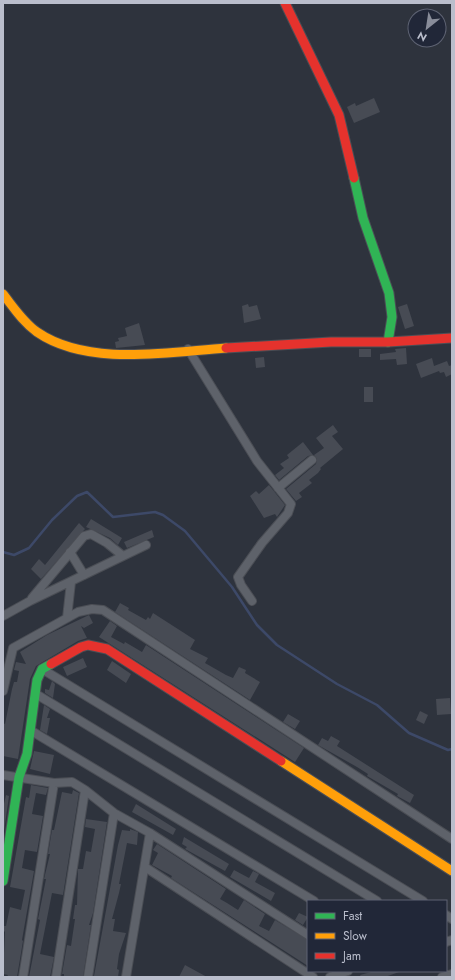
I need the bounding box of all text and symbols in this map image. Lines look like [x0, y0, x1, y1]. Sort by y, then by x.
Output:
north arrow [407, 8, 447, 48]
text: N [414, 28, 430, 46]
legend [307, 900, 447, 972]
text: Fast [343, 907, 362, 925]
text: Slow [343, 927, 368, 945]
text: Jam [341, 947, 361, 965]

